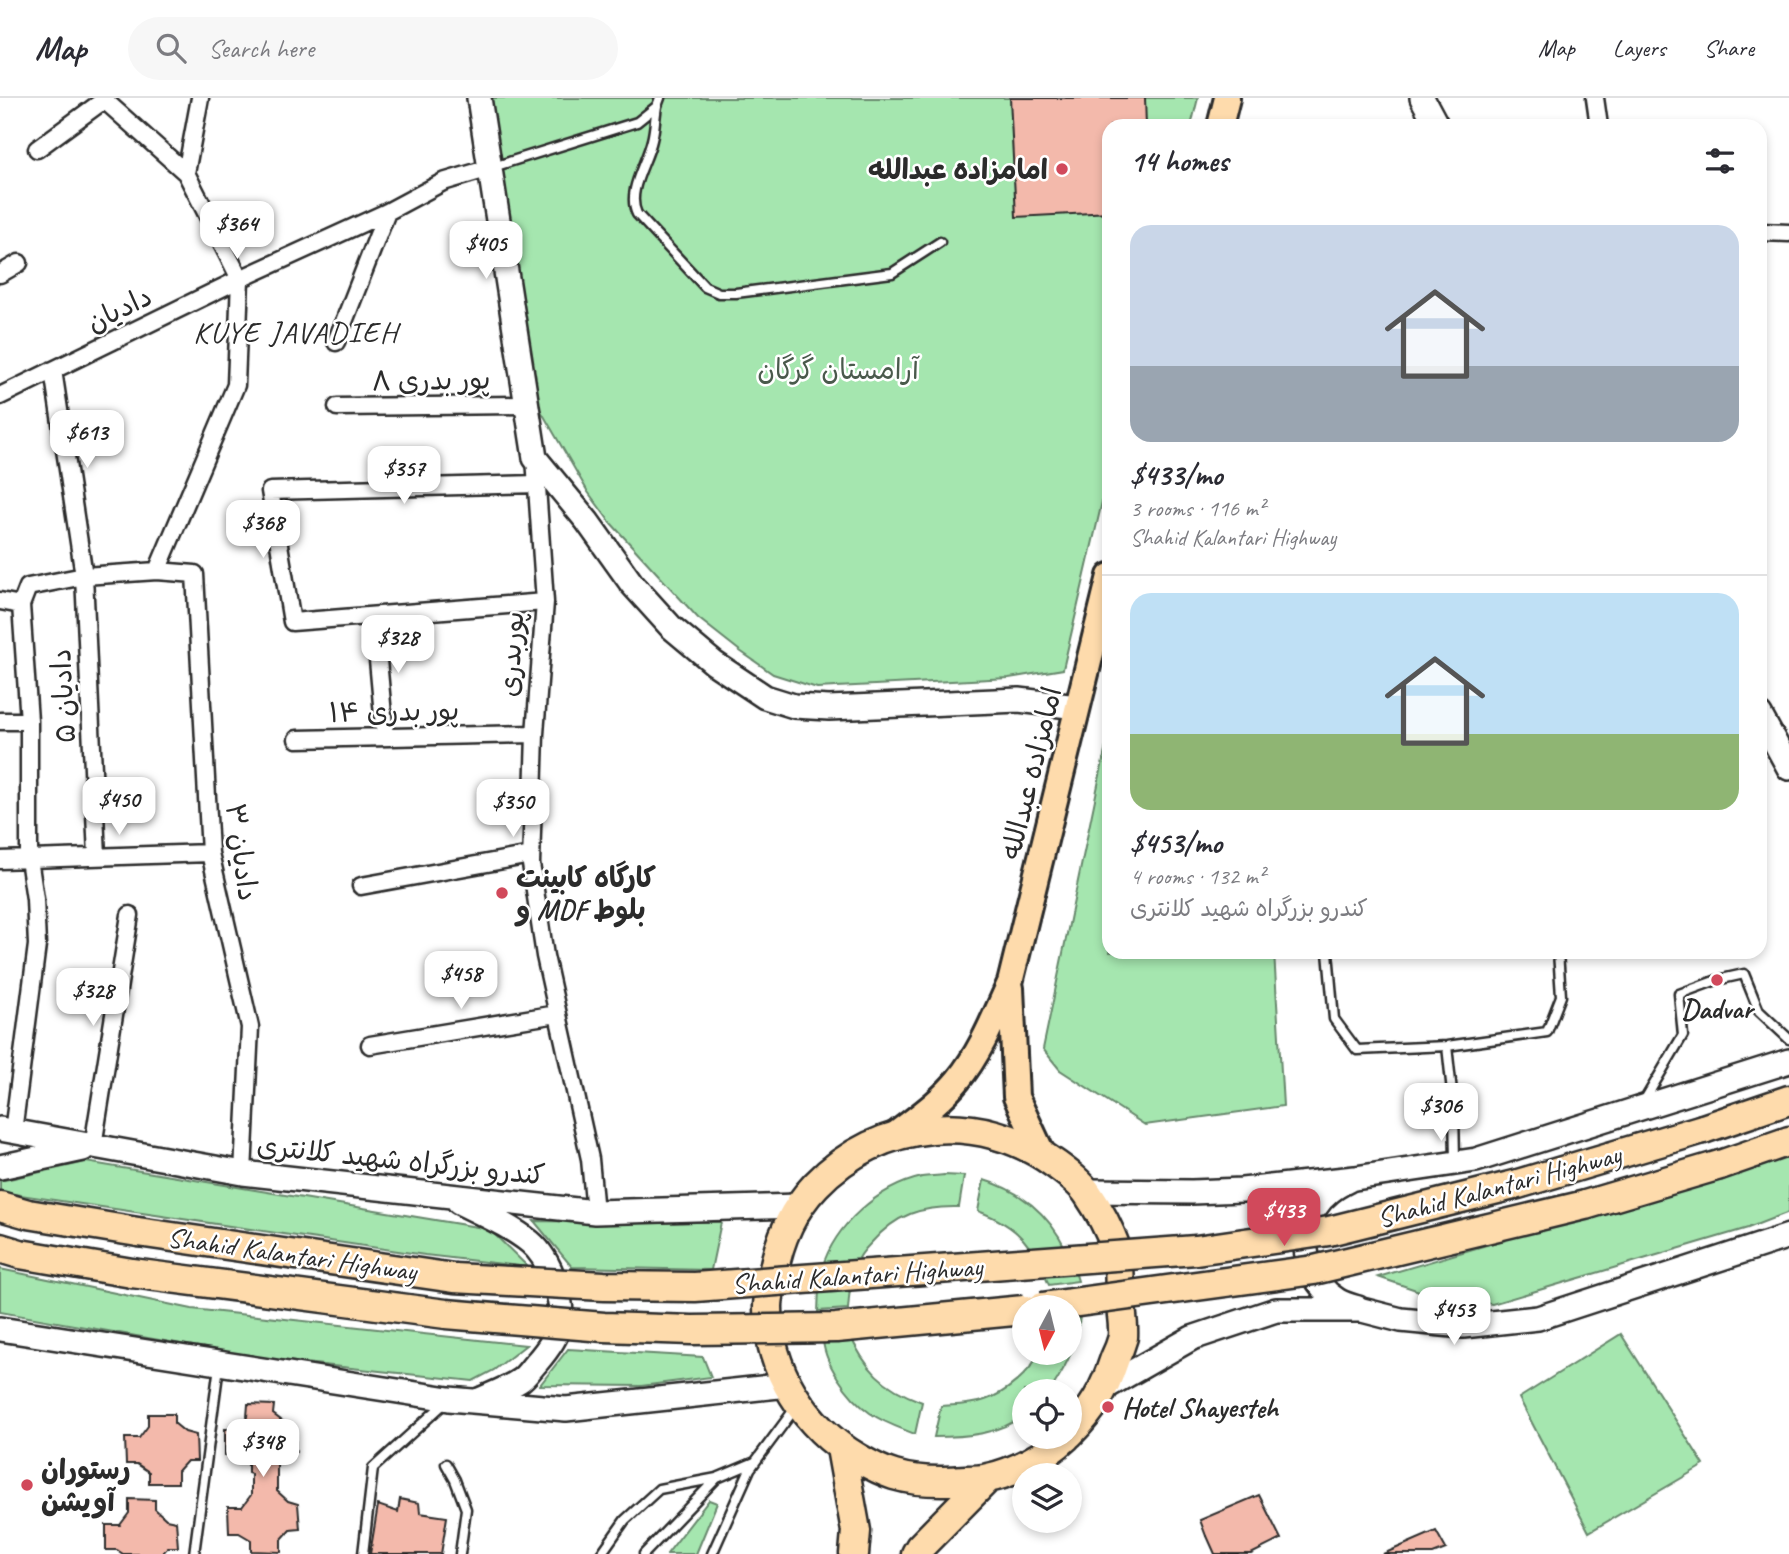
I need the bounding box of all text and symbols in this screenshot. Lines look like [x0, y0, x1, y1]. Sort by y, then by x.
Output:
search box [128, 17, 618, 80]
text: Map [35, 27, 86, 69]
icon: search [152, 29, 190, 67]
text: Search here [208, 32, 314, 65]
text: Map [1538, 33, 1575, 63]
text: Layers [1613, 33, 1666, 63]
text: Share [1704, 33, 1754, 63]
text: 14 homes [1130, 142, 1228, 180]
icon: filters [1701, 142, 1739, 180]
place label: امامزاده عبدالله [868, 152, 1048, 187]
marker: امامزاده عبدالله [1054, 161, 1070, 177]
pin: $364 [196, 202, 278, 261]
text: $364 [216, 209, 258, 238]
pin: $405 [445, 222, 527, 281]
text: $405 [465, 229, 507, 258]
icon: home [1372, 271, 1498, 397]
street label: دادیان [81, 278, 157, 340]
district label: KUYE JAVADIEH [193, 313, 402, 351]
park label: آرامستان گرگان [757, 352, 920, 387]
street label: پور بدری ۸ [371, 361, 491, 400]
pin: $613 [46, 410, 128, 470]
text: $613 [66, 418, 108, 447]
pin: $357 [363, 446, 445, 506]
text: $357 [384, 454, 424, 483]
text: $433/mo [1130, 456, 1222, 494]
text: 3 rooms · 116 m² [1130, 494, 1265, 523]
pin: $368 [222, 500, 304, 560]
text: $368 [242, 508, 284, 537]
text: Shahid Kalantari Highway [1130, 523, 1336, 552]
street label: پوربدری [491, 610, 532, 698]
pin: $328 [357, 616, 439, 675]
text: $328 [377, 623, 419, 652]
icon: home [1372, 638, 1498, 764]
street label: دادیان ۵ [43, 648, 83, 744]
street label: امامزاده عبدالله [993, 683, 1069, 863]
street label: پور بدری ۱۴ [328, 692, 460, 731]
pin: $450 [78, 778, 160, 837]
pin: $350 [472, 780, 554, 839]
text: $450 [98, 785, 140, 814]
text: $350 [492, 787, 534, 816]
street label: دادیان ۳ [218, 801, 266, 903]
text: $453/mo [1130, 824, 1222, 862]
place label: کارگاه کابینت و MDF بلوط [514, 860, 657, 928]
text: 4 rooms · 132 m² [1130, 862, 1265, 891]
marker: کارگاه کابینت و MDF بلوط [494, 885, 510, 901]
text: کندرو بزرگراه شهید کلانتری [1130, 894, 1368, 923]
pin: $458 [420, 951, 502, 1011]
text: $458 [440, 959, 482, 988]
pin: $328 [52, 968, 134, 1028]
marker: Dadvar [1709, 972, 1725, 988]
text: $328 [72, 976, 114, 1005]
place label: Dadvar [1681, 991, 1755, 1026]
pin: $306 [1400, 1084, 1482, 1143]
text: $306 [1420, 1091, 1462, 1120]
street label: کندرو بزرگراه شهید کلانتری [255, 1127, 547, 1193]
street label: Shahid Kalantari Highway [1373, 1136, 1627, 1235]
pin: $433 [1243, 1188, 1325, 1248]
text: $433 [1263, 1196, 1305, 1225]
street label: Shahid Kalantari Highway [165, 1219, 421, 1289]
street label: Shahid Kalantari Highway [731, 1249, 986, 1301]
pin: $453 [1413, 1288, 1495, 1347]
north arrow [1012, 1295, 1082, 1365]
map controls [1012, 1295, 1082, 1533]
text: $453 [1433, 1295, 1475, 1324]
button: locate [1012, 1379, 1082, 1449]
place label: Hotel Shayesteh [1122, 1390, 1280, 1425]
marker: Hotel Shayesteh [1100, 1399, 1116, 1415]
pin: $348 [222, 1420, 304, 1479]
text: $348 [242, 1427, 284, 1456]
place label: رستوران آویشن [41, 1452, 131, 1519]
button: layers [1012, 1463, 1082, 1533]
marker: رستوران آویشن [19, 1477, 35, 1493]

